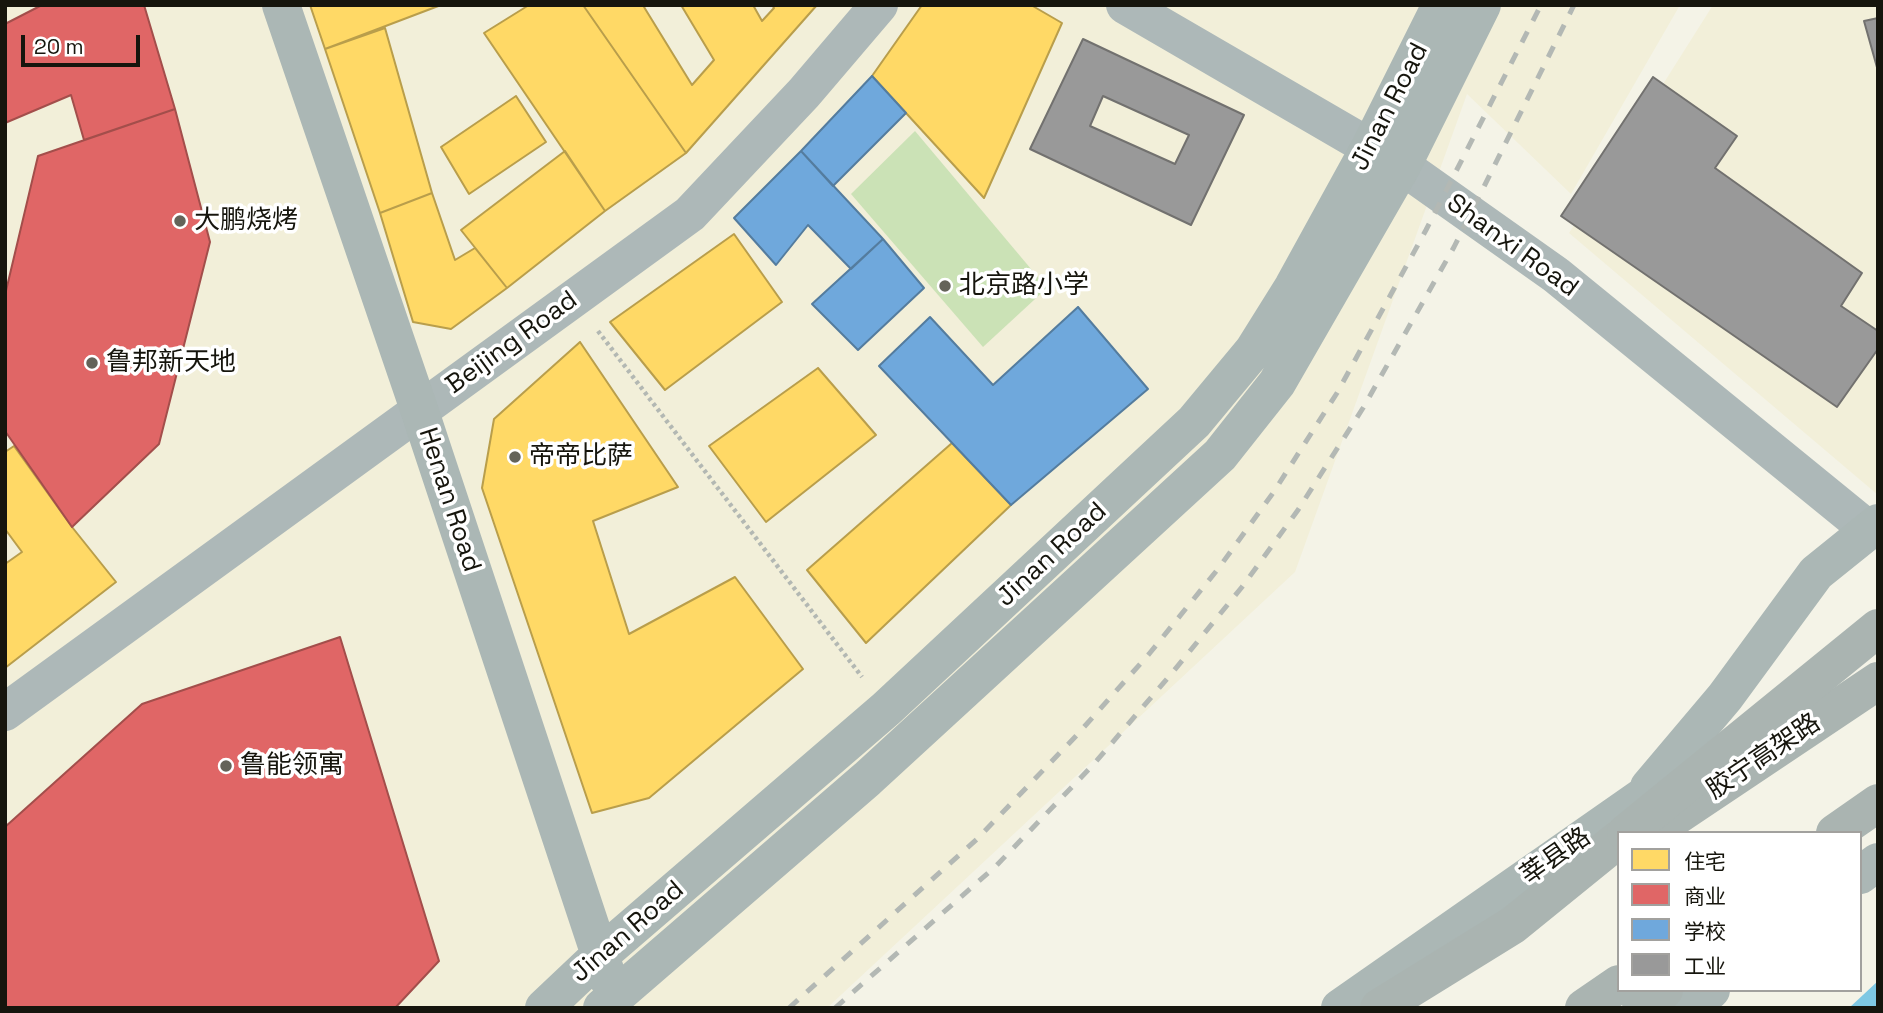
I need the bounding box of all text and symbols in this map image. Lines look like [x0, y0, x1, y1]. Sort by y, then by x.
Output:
scale bar [24, 21, 144, 65]
text: 20 m [34, 33, 84, 60]
street label: Jinan Road [1345, 38, 1435, 176]
street label: Shanxi Road [1440, 188, 1584, 304]
place label: 大鹏烧烤 [194, 205, 298, 237]
marker: 大鹏烧烤 [172, 213, 188, 229]
place label: 北京路小学 [959, 270, 1089, 302]
marker: 北京路小学 [937, 278, 953, 294]
street label: Beijing Road [440, 285, 584, 401]
place label: 鲁邦新天地 [106, 347, 236, 379]
marker: 鲁邦新天地 [84, 355, 100, 371]
street label: Henan Road [411, 424, 487, 576]
place label: 帝帝比萨 [529, 441, 633, 473]
marker: 帝帝比萨 [507, 449, 523, 465]
street label: Jinan Road [990, 496, 1114, 614]
street label: 胶宁高架路 [1701, 708, 1827, 806]
place label: 鲁能领寓 [240, 750, 344, 782]
marker: 鲁能领寓 [218, 758, 234, 774]
street label: 莘县路 [1515, 822, 1597, 892]
legend [1617, 831, 1862, 992]
text: 住宅 [1684, 848, 1726, 875]
street label: Jinan Road [565, 875, 691, 989]
text: 商业 [1684, 883, 1726, 910]
text: 学校 [1684, 918, 1726, 945]
text: 工业 [1684, 953, 1726, 980]

